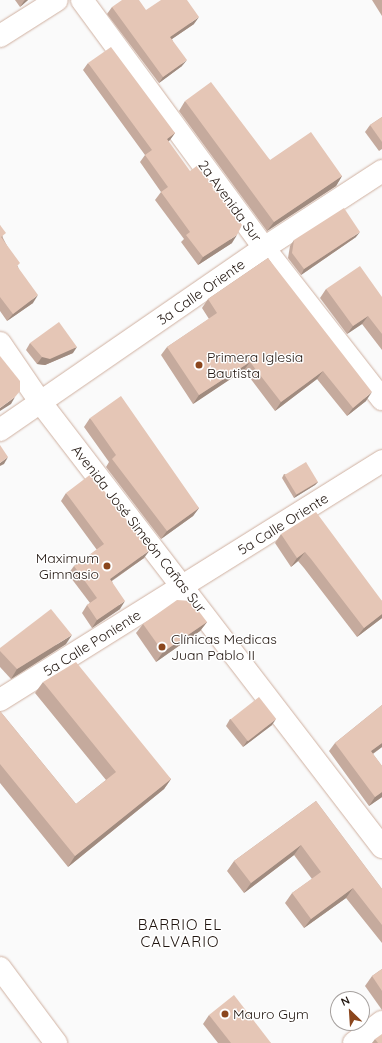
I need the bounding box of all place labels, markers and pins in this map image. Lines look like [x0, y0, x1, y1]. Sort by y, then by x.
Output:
place label: Primera Iglesia Bautista [207, 349, 303, 382]
marker: Primera Iglesia Bautista [194, 360, 204, 370]
place label: Maximum Gimnasio [36, 550, 99, 582]
marker: Maximum Gimnasio [102, 561, 112, 571]
place label: Clínicas Medicas Juan Pablo II [171, 631, 277, 664]
marker: Clínicas Medicas Juan Pablo II [156, 641, 168, 653]
place label: Mauro Gym [233, 1006, 309, 1022]
marker: Mauro Gym [220, 1009, 230, 1019]

